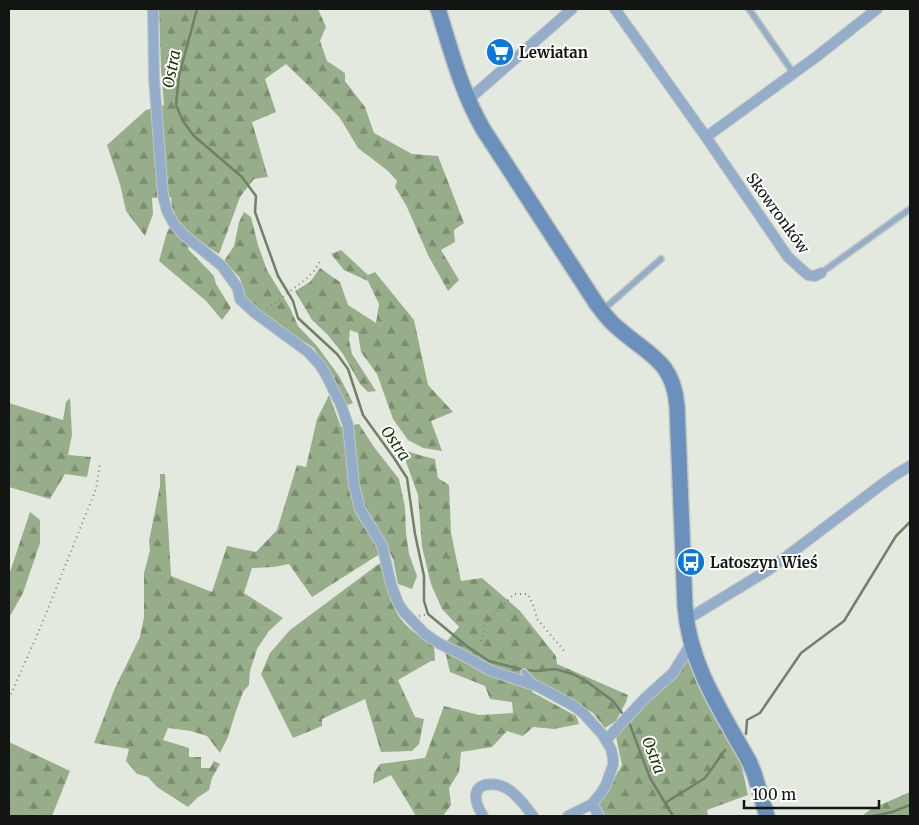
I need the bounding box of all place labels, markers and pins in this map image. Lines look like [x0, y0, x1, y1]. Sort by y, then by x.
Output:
supermarket icon: Lewiatan [485, 37, 515, 67]
place label: Lewiatan [519, 43, 588, 62]
bus stop icon: Latoszyn Wieś [676, 547, 706, 577]
place label: Latoszyn Wieś [710, 553, 818, 572]

